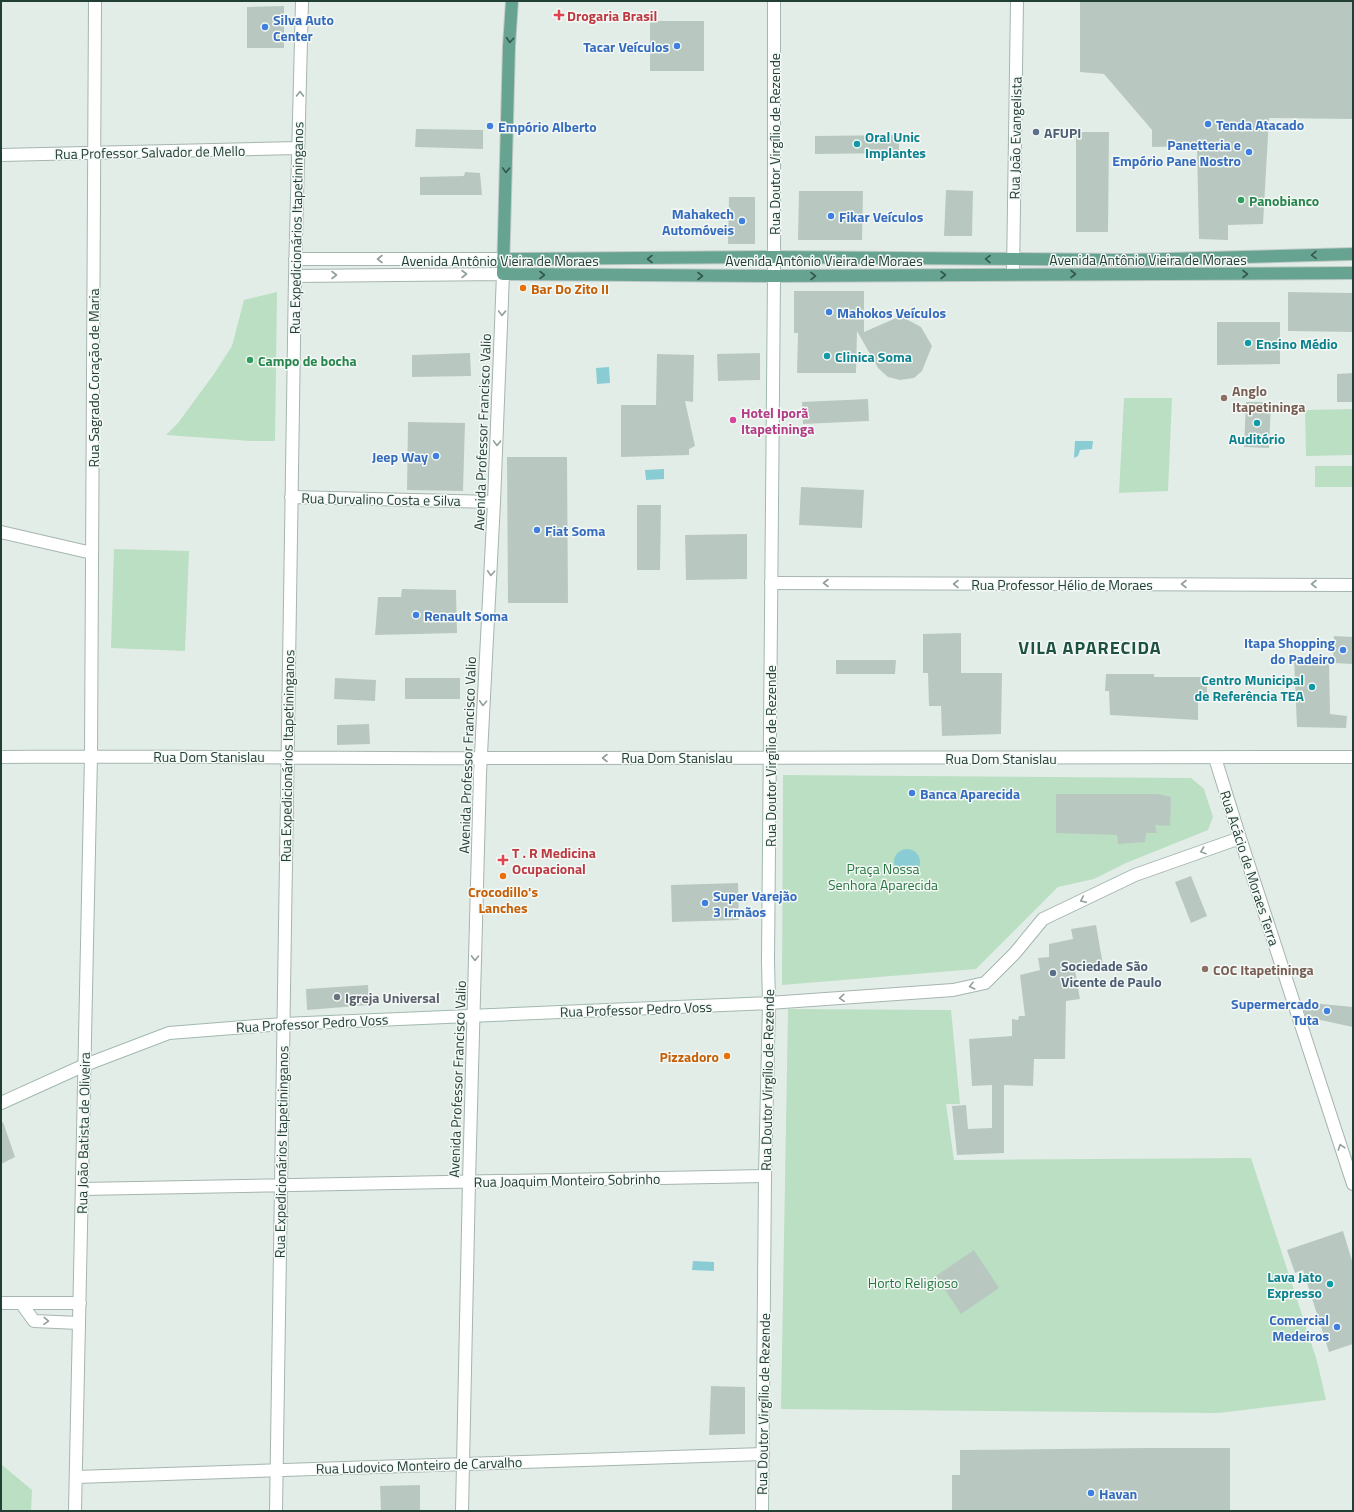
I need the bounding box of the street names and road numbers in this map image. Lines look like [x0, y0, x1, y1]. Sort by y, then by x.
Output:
street label: Rua Doutor Virgílio de Rezende [764, 53, 785, 235]
street label: Rua João Evangelista [1003, 76, 1027, 200]
street label: Rua Expedicionários Itapetininganos [284, 122, 308, 334]
street label: Rua Professor Salvador de Mello [54, 140, 246, 164]
street label: Avenida Antônio Vieira de Moraes [1049, 249, 1247, 270]
street label: Avenida Antônio Vieira de Moraes [401, 250, 599, 271]
street label: Avenida Antônio Vieira de Moraes [725, 250, 923, 271]
street label: Rua Sagrado Coração de Maria [83, 288, 104, 468]
street label: Avenida Professor Francisco Valio [468, 333, 496, 531]
street label: Rua Durvalino Costa e Silva [301, 487, 461, 511]
street label: Rua Professor Hélio de Moraes [971, 574, 1153, 595]
street label: Rua Expedicionários Itapetininganos [275, 650, 299, 862]
street label: Avenida Professor Francisco Valio [453, 656, 481, 854]
street label: Rua Doutor Virgílio de Rezende [760, 665, 781, 847]
street label: Rua Dom Stanislau [153, 746, 265, 767]
street label: Rua Dom Stanislau [621, 747, 733, 768]
street label: Rua Dom Stanislau [945, 748, 1057, 769]
street label: Rua Acácio de Moraes Terra [1215, 788, 1285, 948]
street label: Avenida Professor Francisco Valio [443, 980, 471, 1178]
street label: Rua Doutor Virgílio de Rezende [755, 989, 779, 1171]
street label: Rua Professor Pedro Voss [559, 996, 713, 1022]
street label: Rua Professor Pedro Voss [235, 1009, 389, 1037]
street label: Rua Expedicionários Itapetininganos [269, 1046, 293, 1258]
street label: Rua João Batista de Oliveira [71, 1052, 95, 1214]
street label: Rua Joaquim Monteiro Sobrinho [474, 1168, 660, 1192]
street label: Rua Doutor Virgílio de Rezende [751, 1313, 775, 1495]
street label: Rua Ludovico Monteiro de Carvalho [315, 1451, 523, 1479]

